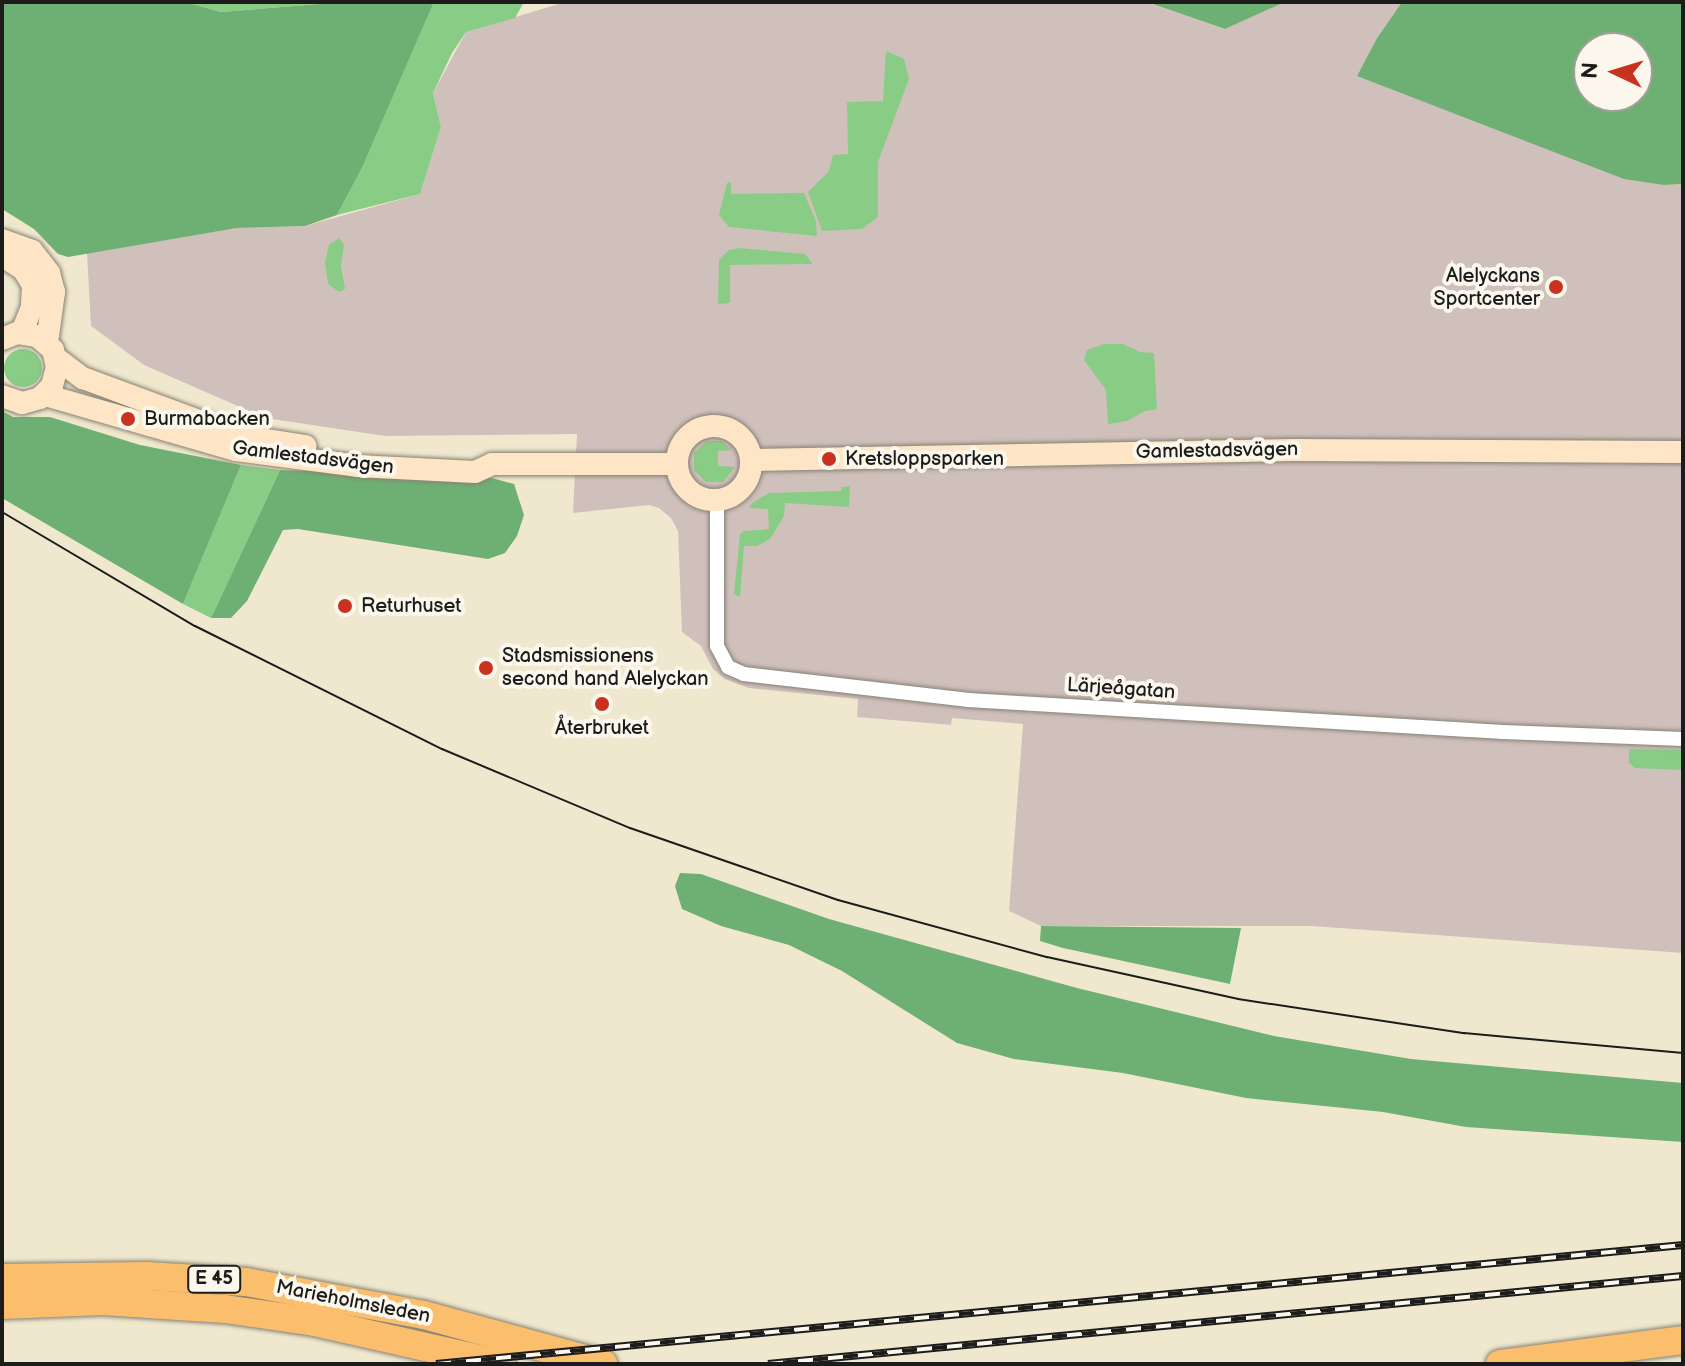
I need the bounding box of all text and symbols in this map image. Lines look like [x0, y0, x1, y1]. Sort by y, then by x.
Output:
north arrow [1573, 32, 1653, 112]
text: N [1577, 61, 1605, 80]
place label: Alelyckans Sportcenter [1434, 264, 1540, 311]
marker: Alelyckans Sportcenter [1547, 278, 1565, 296]
place label: Burmabacken [144, 407, 270, 431]
marker: Burmabacken [119, 410, 137, 428]
street label: Gamlestadsvägen [231, 436, 395, 480]
street label: Gamlestadsvägen [1136, 438, 1298, 464]
place label: Kretsloppsparken [845, 447, 1004, 471]
marker: Kretsloppsparken [820, 450, 838, 468]
place label: Returhuset [361, 594, 461, 618]
marker: Returhuset [336, 597, 354, 615]
place label: Stadsmissionens second hand Alelyckan [502, 644, 708, 691]
marker: Stadsmissionens second hand Alelyckan [477, 659, 495, 677]
street label: Lärjeågatan [1066, 673, 1176, 705]
marker: Återbruket [593, 695, 611, 713]
place label: Återbruket [555, 716, 649, 740]
road number: E 45 [186, 1265, 242, 1293]
street label: Marieholmsleden [274, 1275, 432, 1329]

